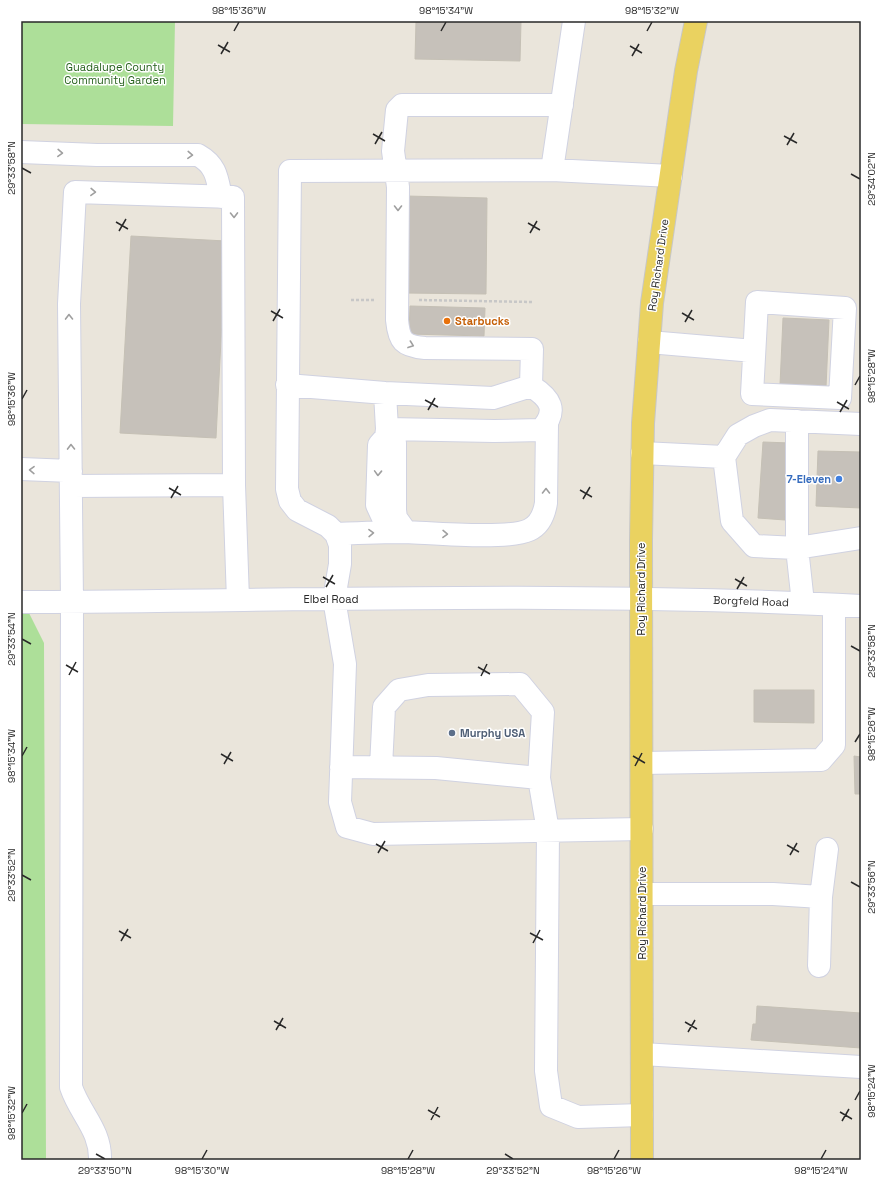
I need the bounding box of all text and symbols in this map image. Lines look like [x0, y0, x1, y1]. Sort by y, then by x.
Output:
text: 98°15'36"W [212, 4, 266, 17]
text: 98°15'34"W [419, 4, 473, 17]
text: 98°15'32"W [625, 4, 679, 17]
park label: Guadalupe County Community Garden [64, 60, 166, 87]
text: 29°33'58"N [5, 141, 18, 195]
one-way arrow [57, 149, 63, 158]
one-way arrow [187, 150, 193, 159]
text: 29°34'02"N [865, 152, 878, 206]
one-way arrow [90, 188, 96, 196]
one-way arrow [394, 205, 402, 211]
one-way arrow [229, 212, 238, 218]
street label: Roy Richard Drive [645, 218, 671, 312]
one-way arrow [65, 314, 73, 320]
place label: Starbucks [455, 314, 510, 328]
marker: Starbucks [442, 316, 452, 326]
one-way arrow [408, 341, 415, 349]
text: 98°15'28"W [865, 349, 878, 403]
text: 98°15'36"W [5, 372, 18, 426]
one-way arrow [67, 444, 75, 450]
one-way arrow [29, 466, 35, 474]
one-way arrow [374, 470, 382, 476]
place label: 7-Eleven [786, 472, 831, 486]
marker: 7-Eleven [834, 474, 844, 484]
one-way arrow [542, 488, 550, 494]
one-way arrow [368, 529, 374, 537]
one-way arrow [442, 529, 448, 538]
street label: Roy Richard Drive [634, 543, 648, 635]
street label: Elbel Road [303, 592, 359, 606]
street label: Borgfeld Road [713, 593, 789, 609]
text: 29°33'54"N [5, 612, 18, 666]
text: 29°33'58"N [865, 624, 878, 678]
text: 98°15'26"W [865, 707, 878, 761]
place label: Murphy USA [460, 726, 525, 740]
marker: Murphy USA [447, 728, 457, 738]
text: 98°15'34"W [5, 729, 18, 783]
text: 29°33'52"N [5, 848, 18, 902]
text: 29°33'56"N [865, 860, 878, 914]
street label: Roy Richard Drive [635, 867, 649, 959]
text: 98°15'24"W [865, 1064, 878, 1118]
text: 98°15'32"W [5, 1086, 18, 1140]
text: 29°33'50"N [78, 1164, 132, 1177]
text: 98°15'30"W [175, 1164, 229, 1177]
text: 98°15'28"W [381, 1164, 435, 1177]
text: 29°33'52"N [486, 1164, 540, 1177]
text: 98°15'26"W [587, 1164, 641, 1177]
text: 98°15'24"W [794, 1164, 848, 1177]

